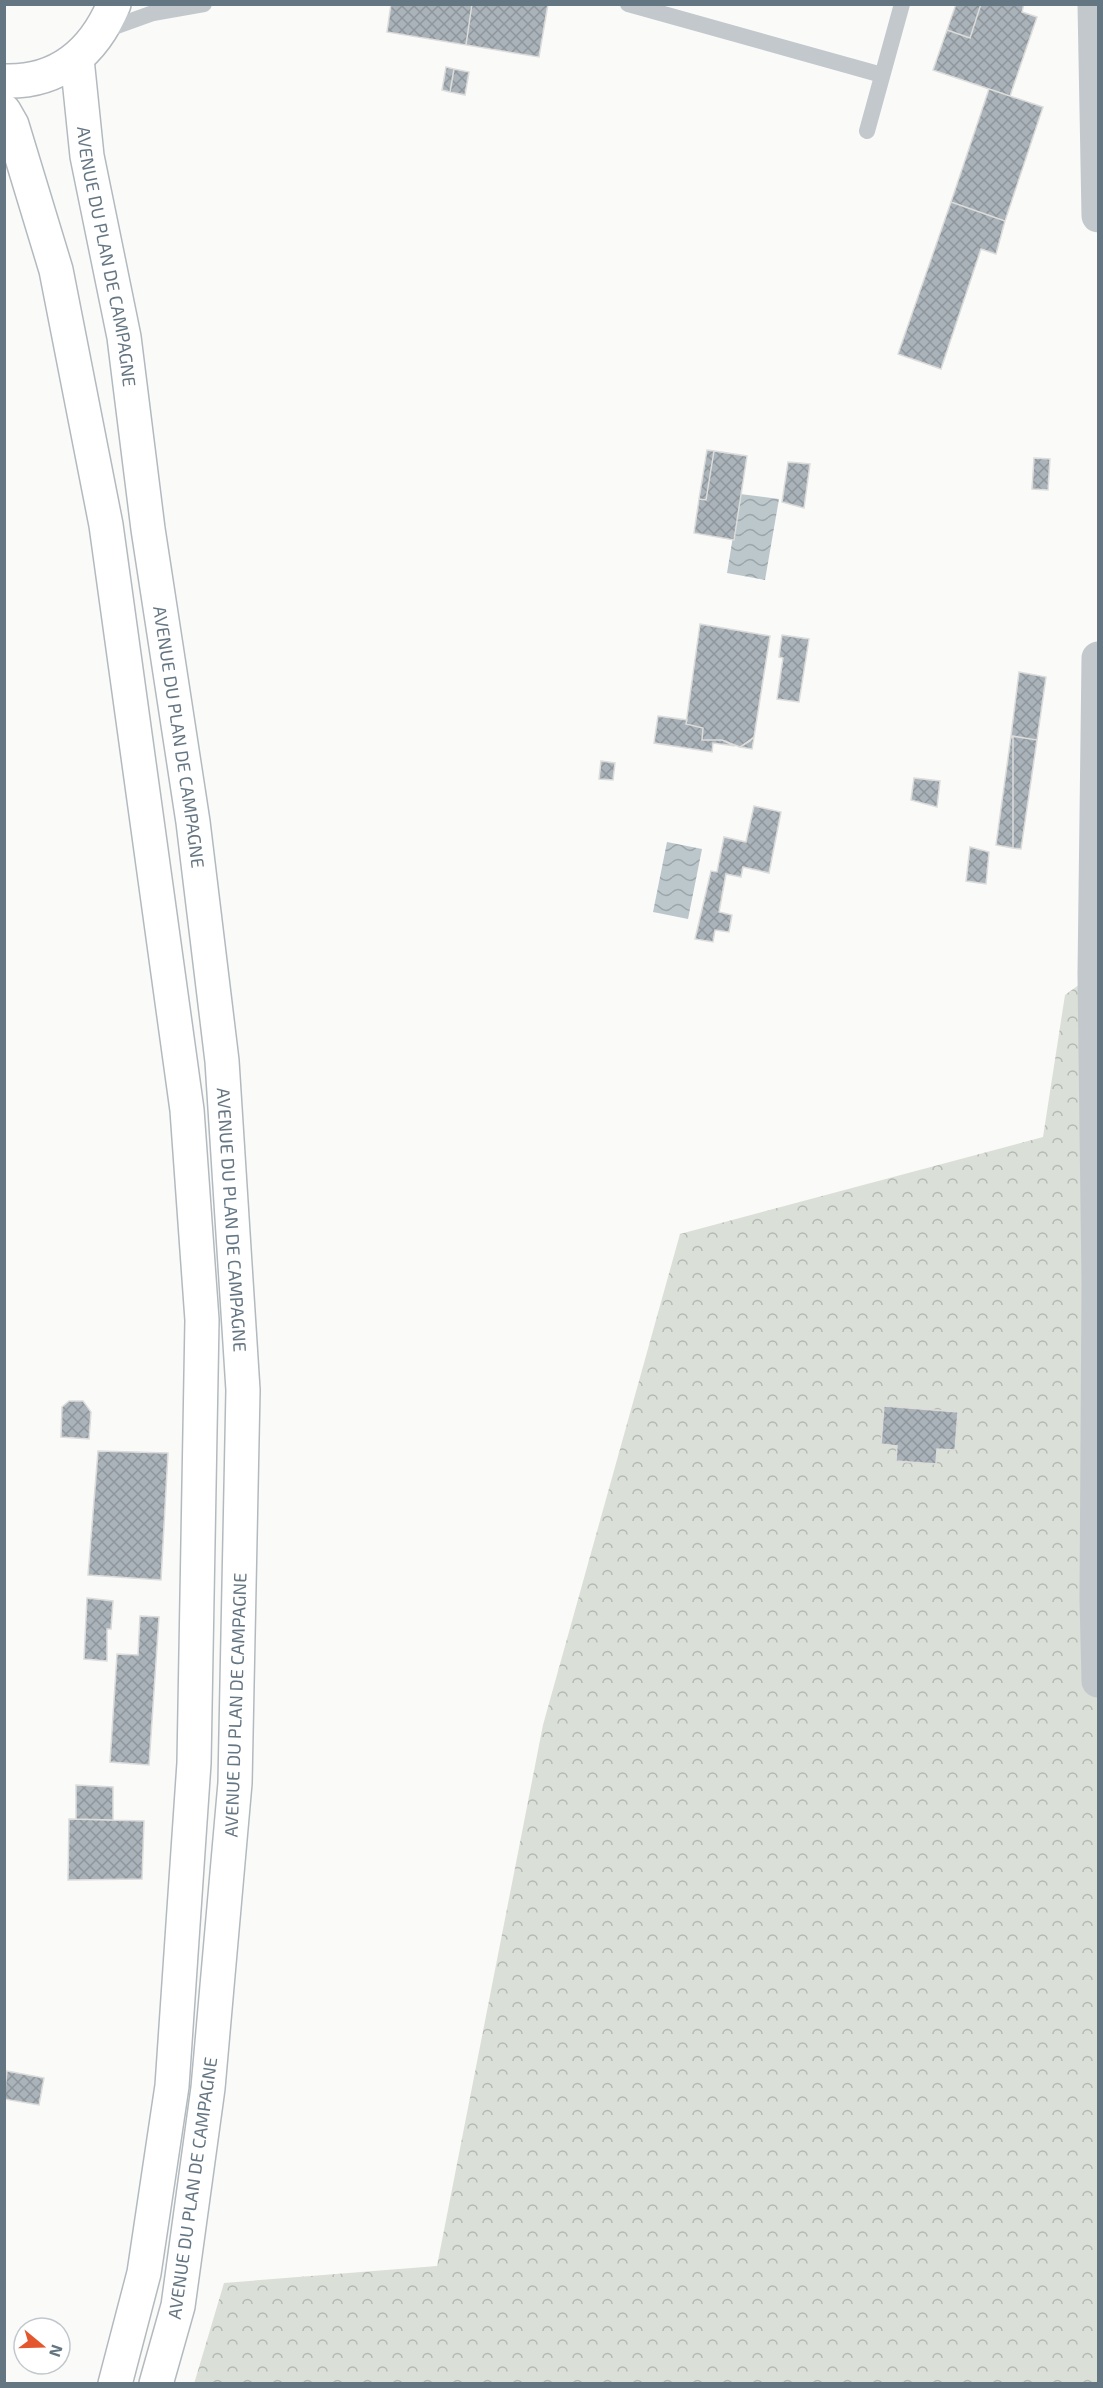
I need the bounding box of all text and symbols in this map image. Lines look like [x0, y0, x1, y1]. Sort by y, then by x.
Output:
street label: AVENUE DU PLAN DE CAMPAGNE [73, 125, 141, 388]
street label: AVENUE DU PLAN DE CAMPAGNE [149, 604, 209, 869]
street label: AVENUE DU PLAN DE CAMPAGNE [213, 1087, 252, 1353]
street label: AVENUE DU PLAN DE CAMPAGNE [219, 1572, 251, 1838]
street label: AVENUE DU PLAN DE CAMPAGNE [163, 2055, 221, 2321]
north arrow [12, 2316, 72, 2376]
text: N [46, 2342, 68, 2360]

